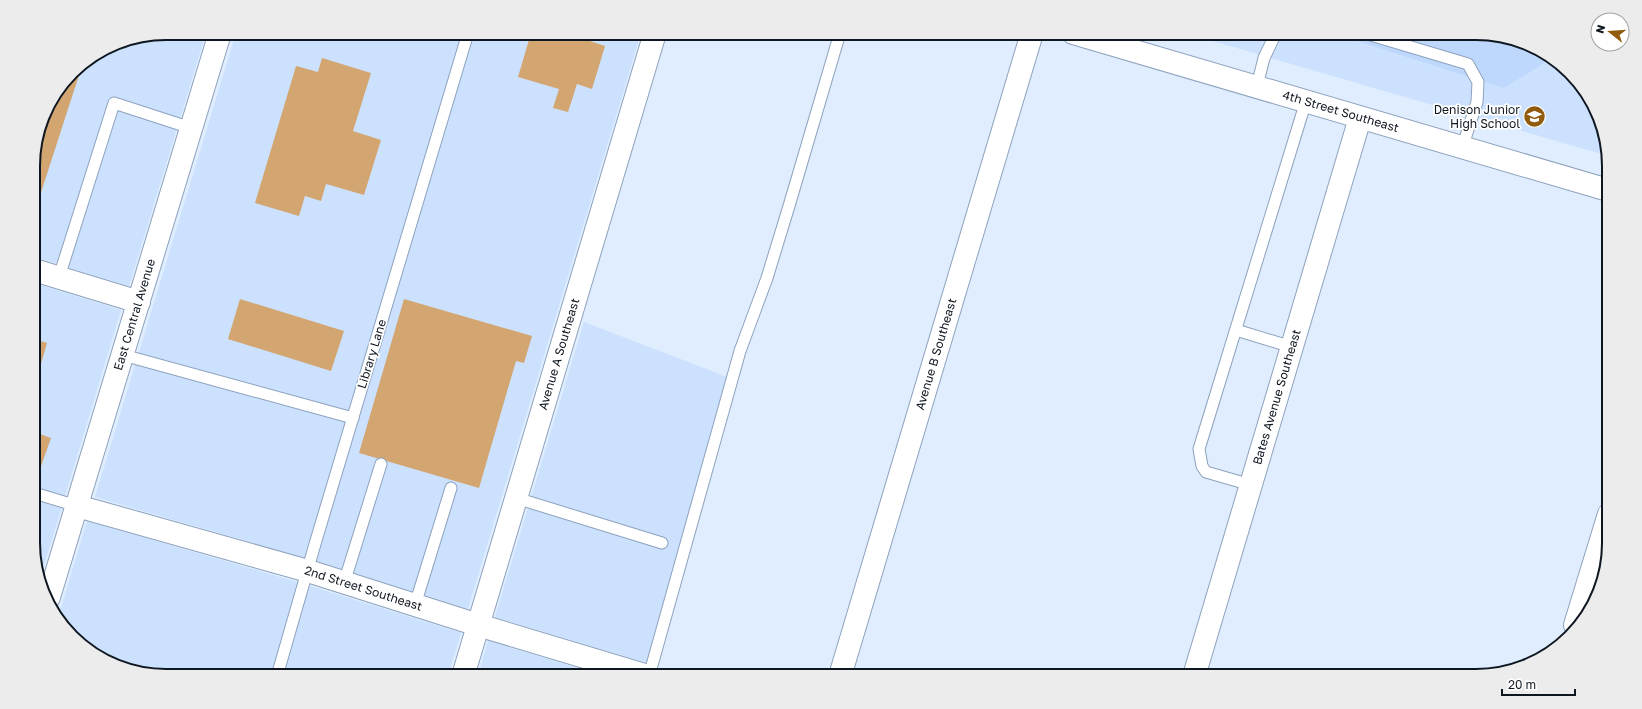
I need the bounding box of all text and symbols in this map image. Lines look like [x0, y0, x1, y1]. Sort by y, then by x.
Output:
north arrow [1590, 12, 1630, 52]
text: N [1593, 23, 1607, 35]
street label: 4th Street Southeast [1281, 87, 1401, 135]
place label: Denison Junior High School [1434, 102, 1520, 131]
school or university icon: Denison Junior High School [1522, 104, 1548, 130]
street label: East Central Avenue [110, 257, 158, 372]
street label: Avenue A Southeast [535, 296, 582, 412]
street label: Avenue B Southeast [912, 296, 959, 412]
street label: Library Lane [354, 317, 389, 390]
street label: Bates Avenue Southeast [1249, 327, 1304, 466]
street label: 2nd Street Southeast [303, 562, 424, 614]
scale bar [1502, 671, 1575, 697]
text: 20 m [1508, 677, 1536, 692]

